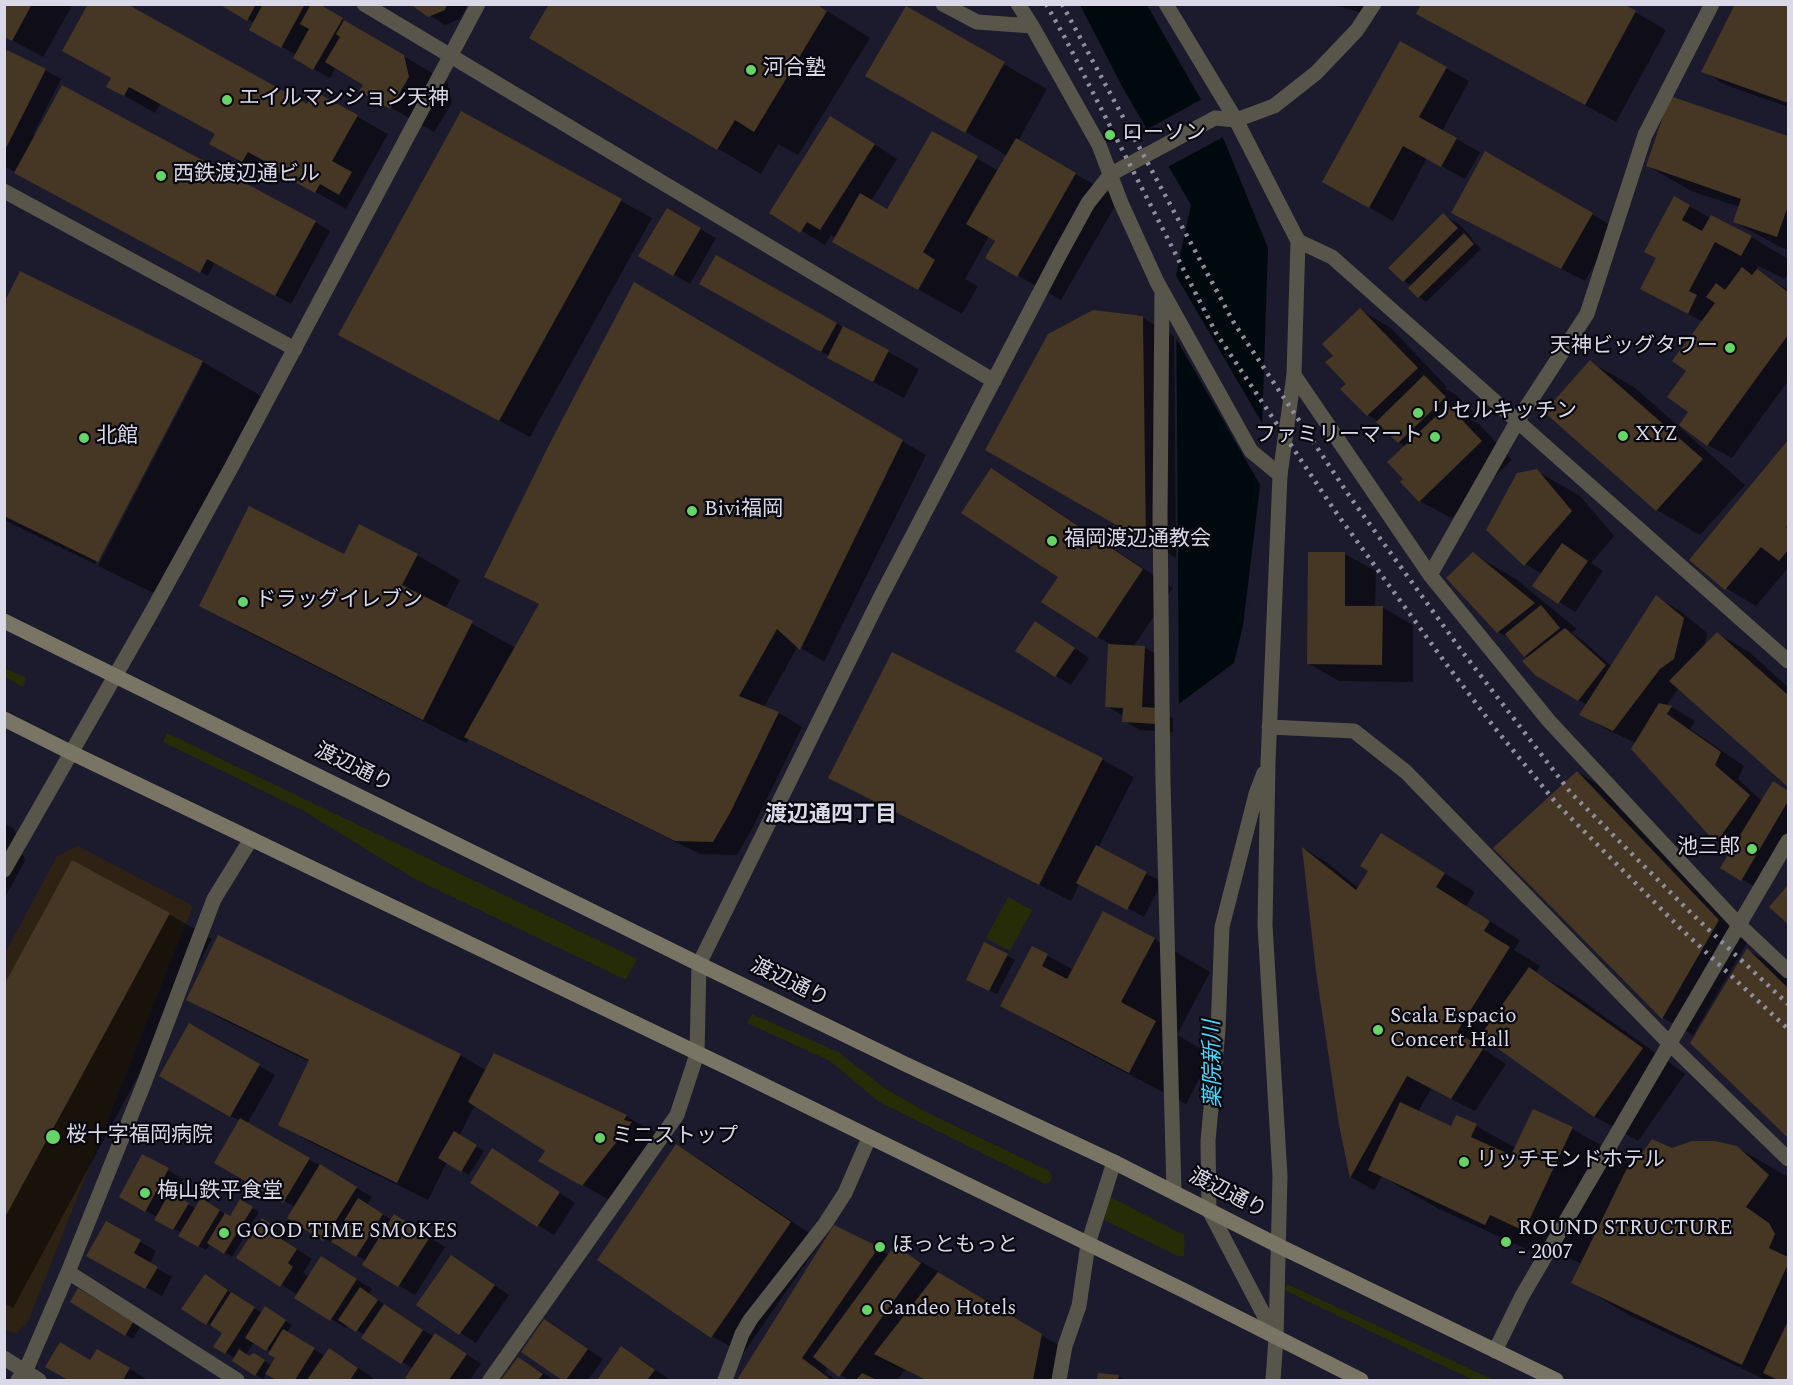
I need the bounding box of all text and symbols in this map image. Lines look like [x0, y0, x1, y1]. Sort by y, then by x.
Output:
place label: 河合塾 [763, 57, 826, 83]
marker: 河合塾 [744, 63, 758, 77]
place label: エイルマンション天神 [239, 87, 449, 113]
marker: エイルマンション天神 [220, 93, 234, 107]
place label: ローソン [1122, 122, 1206, 148]
marker: ローソン [1103, 128, 1117, 142]
place label: 西鉄渡辺通ビル [173, 163, 320, 189]
marker: 西鉄渡辺通ビル [154, 169, 168, 183]
place label: 天神ビッグタワー [1550, 335, 1718, 361]
marker: 天神ビッグタワー [1723, 341, 1737, 355]
place label: リセルキッチン [1430, 400, 1577, 426]
marker: リセルキッチン [1411, 406, 1425, 420]
place label: XYZ [1635, 423, 1678, 449]
place label: ファミリーマート [1255, 424, 1423, 450]
place label: 北館 [96, 425, 138, 451]
marker: XYZ [1616, 429, 1630, 443]
marker: ファミリーマート [1428, 430, 1442, 444]
marker: 北館 [77, 431, 91, 445]
place label: Bivi福岡 [704, 498, 783, 524]
marker: Bivi福岡 [685, 504, 699, 518]
place label: 福岡渡辺通教会 [1064, 528, 1211, 554]
marker: 福岡渡辺通教会 [1045, 534, 1059, 548]
place label: ドラッグイレブン [255, 589, 423, 615]
marker: ドラッグイレブン [236, 595, 250, 609]
street label: 渡辺通り [310, 739, 396, 799]
district label: 渡辺通四丁目 [765, 804, 897, 830]
place label: 池三郎 [1677, 836, 1740, 862]
marker: 池三郎 [1745, 842, 1759, 856]
street label: 渡辺通り [746, 954, 832, 1014]
place label: Scala Espacio Concert Hall [1390, 1005, 1517, 1055]
water label: 薬院新川 [1201, 1020, 1229, 1108]
marker: Scala Espacio Concert Hall [1371, 1023, 1385, 1037]
place label: 桜十字福岡病院 [66, 1124, 213, 1150]
place label: ミニストップ [612, 1125, 738, 1151]
marker: 桜十字福岡病院 [44, 1128, 62, 1146]
marker: ミニストップ [593, 1131, 607, 1145]
place label: リッチモンドホテル [1476, 1149, 1665, 1175]
marker: リッチモンドホテル [1457, 1155, 1471, 1169]
street label: 渡辺通り [1184, 1165, 1270, 1225]
place label: 梅山鉄平食堂 [157, 1180, 283, 1206]
marker: 梅山鉄平食堂 [138, 1186, 152, 1200]
place label: ROUND STRUCTURE - 2007 [1518, 1217, 1733, 1267]
place label: GOOD TIME SMOKES [236, 1220, 457, 1246]
marker: GOOD TIME SMOKES [217, 1226, 231, 1240]
place label: ほっともっと [892, 1234, 1018, 1260]
marker: ROUND STRUCTURE - 2007 [1499, 1235, 1513, 1249]
marker: ほっともっと [873, 1240, 887, 1254]
place label: Candeo Hotels [879, 1297, 1016, 1323]
marker: Candeo Hotels [860, 1303, 874, 1317]

